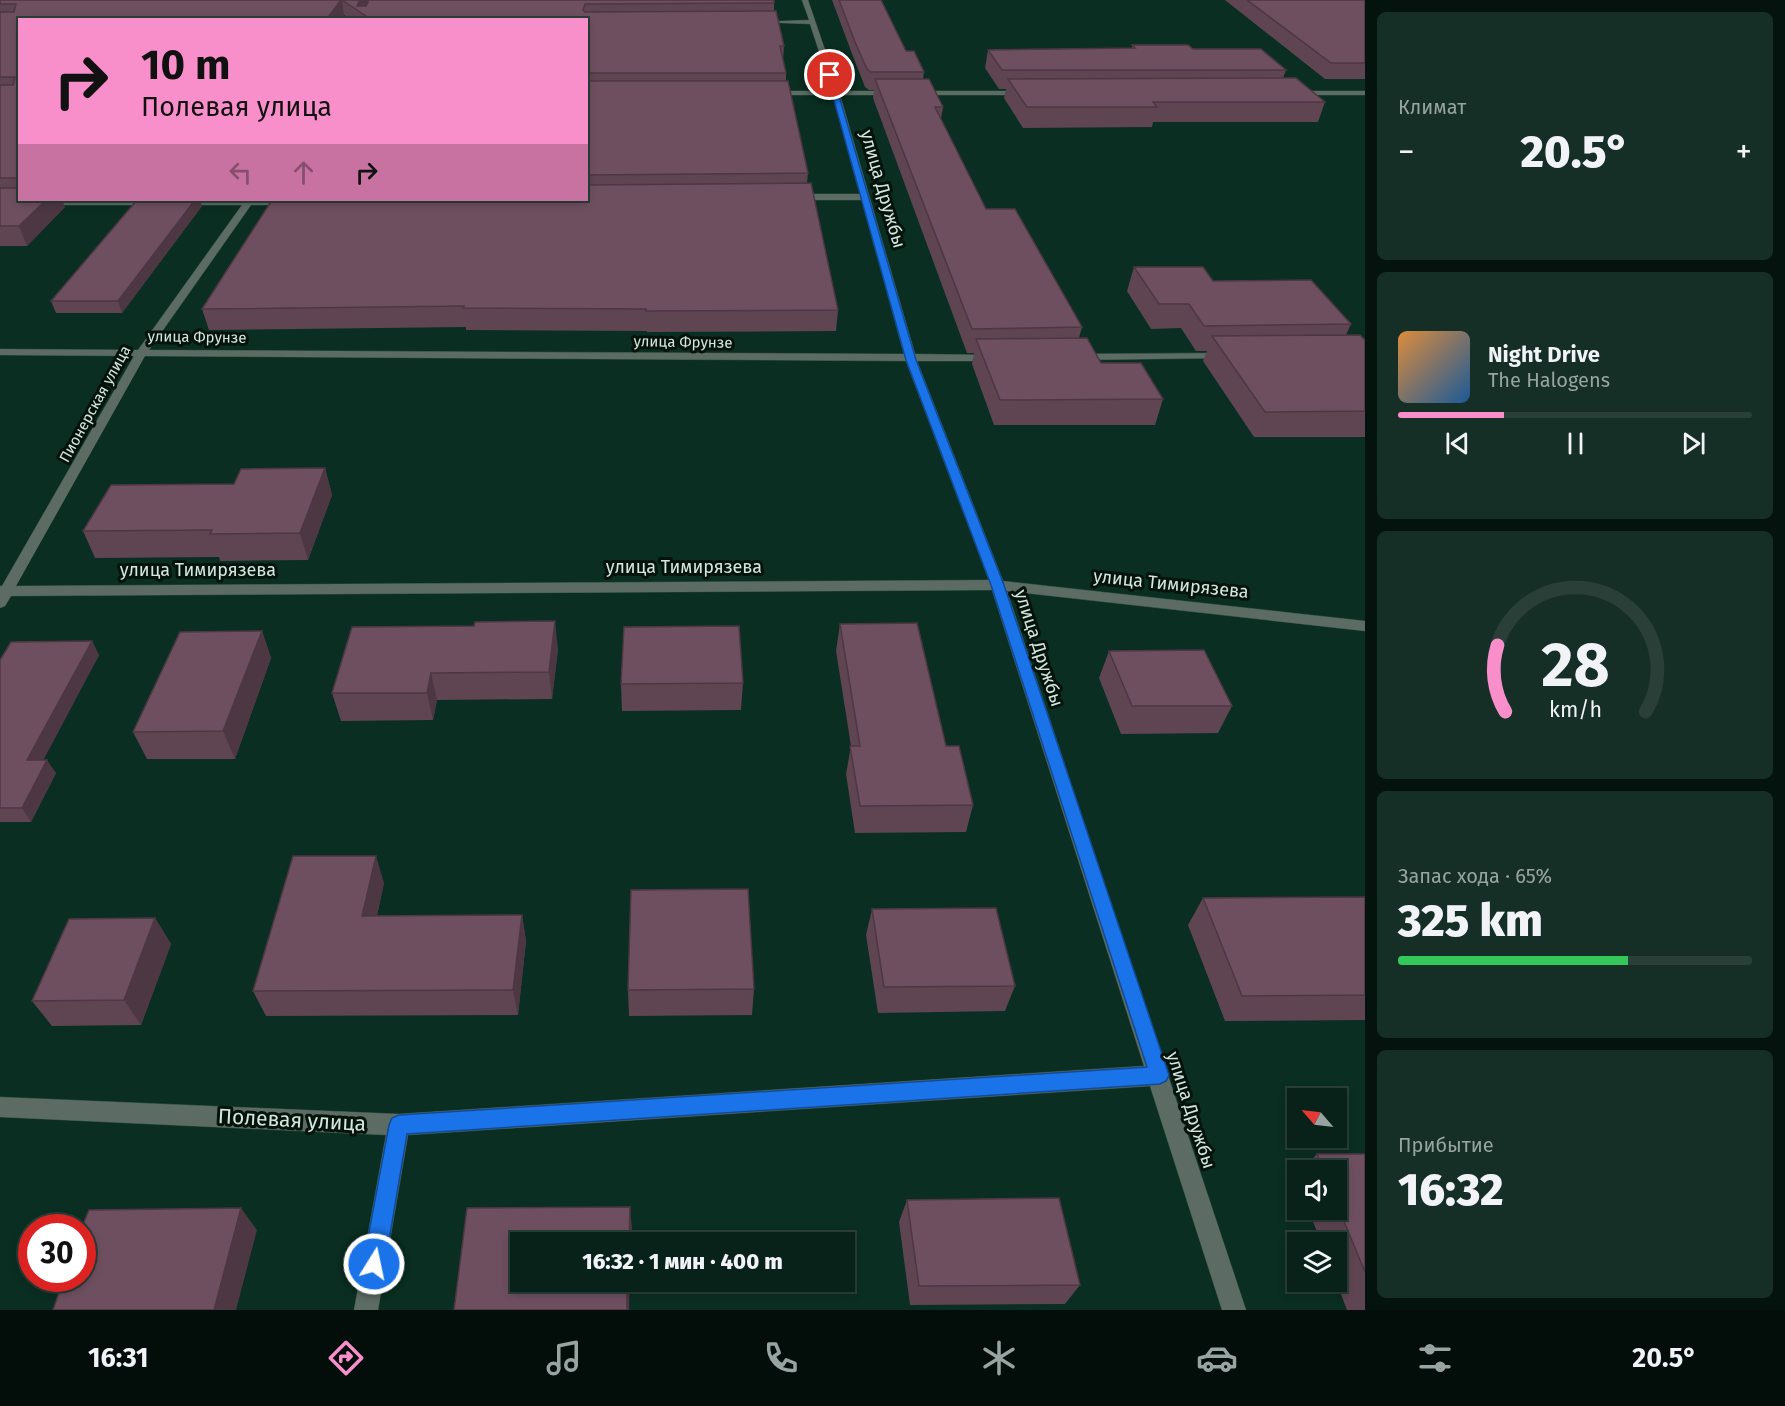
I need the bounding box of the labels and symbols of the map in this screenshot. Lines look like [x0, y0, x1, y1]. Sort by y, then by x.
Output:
pin [804, 49, 855, 100]
street label: улица Дружбы [856, 127, 910, 251]
street label: улица Фрунзе [147, 327, 247, 347]
street label: улица Фрунзе [633, 332, 733, 352]
street label: Пионерская улица [55, 342, 135, 466]
street label: улица Тимирязева [606, 556, 762, 578]
street label: улица Тимирязева [120, 559, 276, 581]
street label: улица Тимирязева [1092, 565, 1250, 603]
street label: улица Дружбы [1010, 587, 1068, 709]
street label: улица Дружбы [1162, 1049, 1220, 1171]
north arrow [1287, 1088, 1347, 1148]
street label: Полевая улица [217, 1103, 367, 1137]
speed limit sign: 30 [18, 1214, 96, 1292]
position arrow [342, 1232, 406, 1296]

